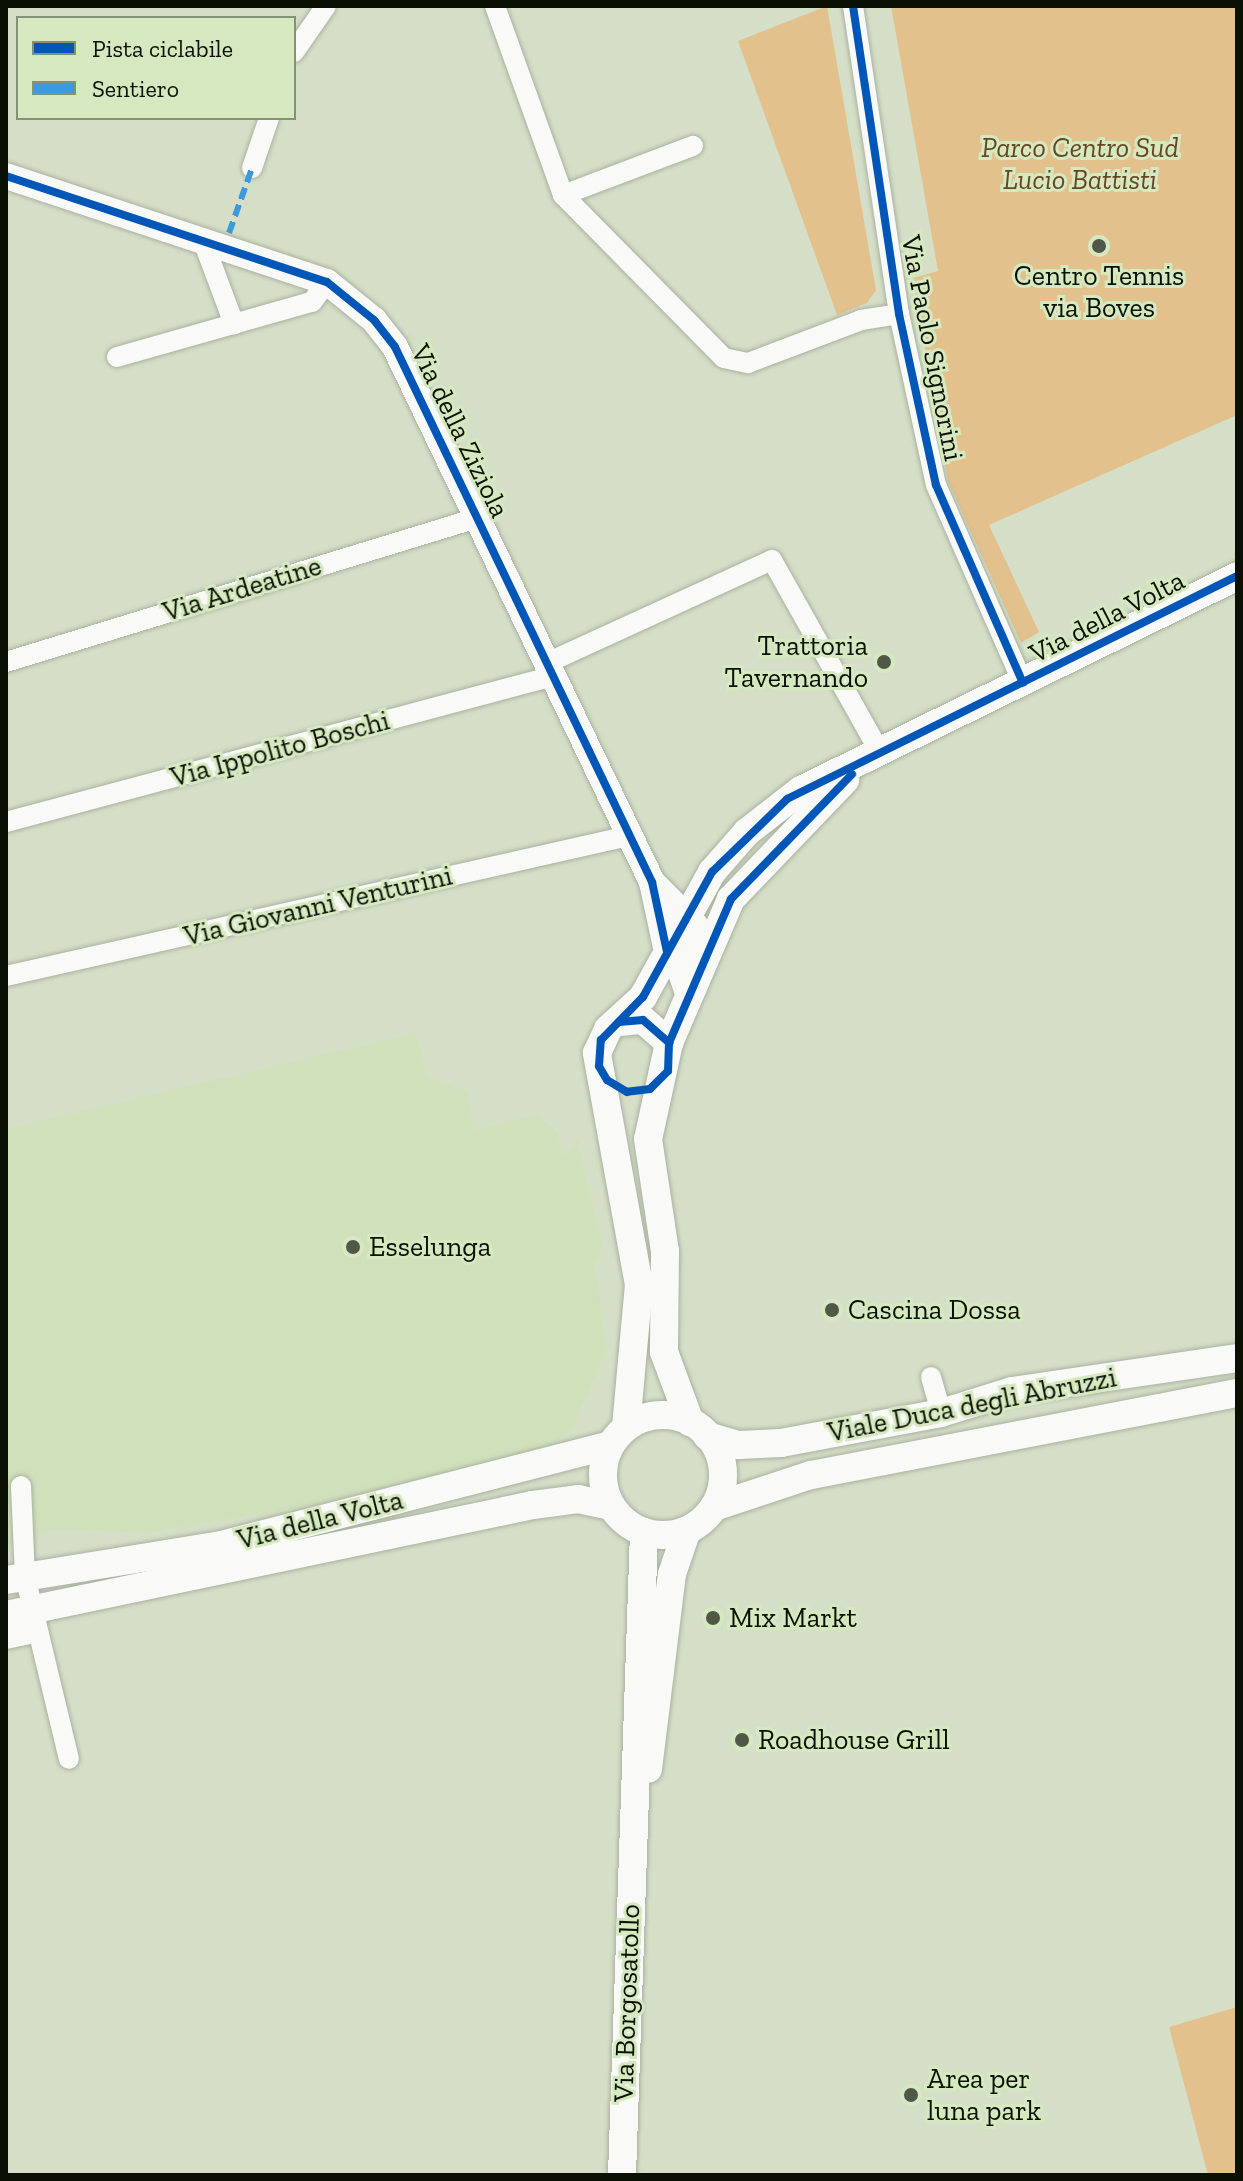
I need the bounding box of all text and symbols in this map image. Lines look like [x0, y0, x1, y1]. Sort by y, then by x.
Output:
legend [16, 16, 296, 120]
text: Pista ciclabile [92, 34, 233, 63]
text: Sentiero [92, 74, 179, 103]
park label: Parco Centro Sud Lucio Battisti [981, 131, 1179, 197]
street label: Via Paolo Signorini [894, 232, 970, 464]
marker: Centro Tennis via Boves [1090, 237, 1108, 255]
place label: Centro Tennis via Boves [1013, 259, 1185, 325]
street label: Via della Ziziola [404, 339, 516, 523]
street label: Via Ardeatine [158, 549, 326, 629]
street label: Via della Volta [1023, 563, 1191, 671]
place label: Trattoria Tavernando [724, 629, 868, 695]
marker: Trattoria Tavernando [875, 653, 893, 671]
street label: Via Ippolito Boschi [167, 704, 393, 794]
street label: Via Giovanni Venturini [180, 859, 456, 953]
place label: Esselunga [369, 1230, 491, 1264]
marker: Esselunga [344, 1238, 362, 1256]
place label: Cascina Dossa [848, 1293, 1021, 1327]
marker: Cascina Dossa [823, 1301, 841, 1319]
street label: Viale Duca degli Abruzzi [824, 1360, 1120, 1450]
street label: Via della Volta [233, 1483, 407, 1557]
place label: Mix Markt [729, 1601, 857, 1635]
marker: Mix Markt [704, 1609, 722, 1627]
place label: Roadhouse Grill [758, 1723, 950, 1757]
marker: Roadhouse Grill [733, 1731, 751, 1749]
street label: Via Borgosatollo [607, 1904, 647, 2102]
place label: Area per luna park [927, 2062, 1041, 2128]
marker: Area per luna park [902, 2086, 920, 2104]

